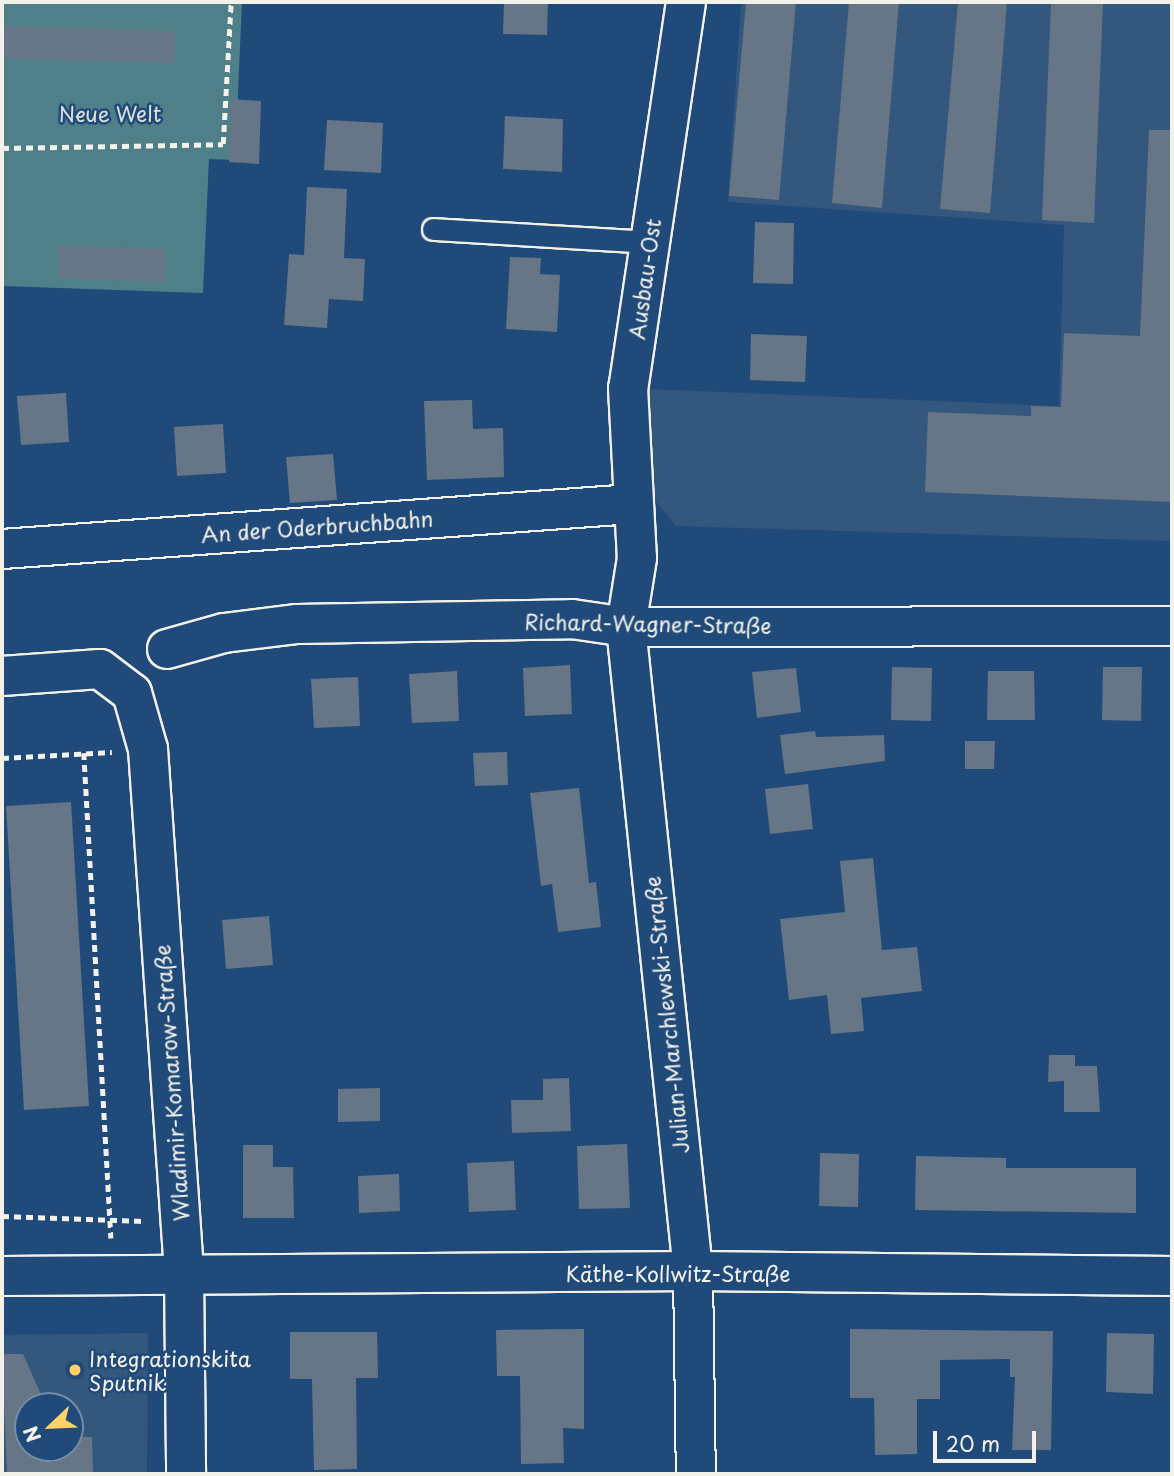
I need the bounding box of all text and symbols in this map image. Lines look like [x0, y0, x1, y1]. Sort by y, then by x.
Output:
park label: Neue Welt [58, 100, 162, 126]
street label: Ausbau-Ost [623, 217, 665, 341]
street label: An der Oderbruchbahn [201, 505, 433, 547]
street label: Richard-Wagner-Straße [524, 608, 772, 638]
street label: Julian-Marchlewski-Straße [639, 875, 693, 1155]
street label: Wladimir-Komarow-Straße [149, 944, 193, 1222]
street label: Käthe-Kollwitz-Straße [566, 1260, 790, 1286]
place label: Integrationskita Sputnik [89, 1345, 251, 1395]
marker: Integrationskita Sputnik [67, 1362, 83, 1378]
north arrow [14, 1392, 84, 1462]
scale bar [936, 1416, 1039, 1460]
text: N [16, 1422, 47, 1447]
text: 20 m [946, 1427, 1000, 1459]

